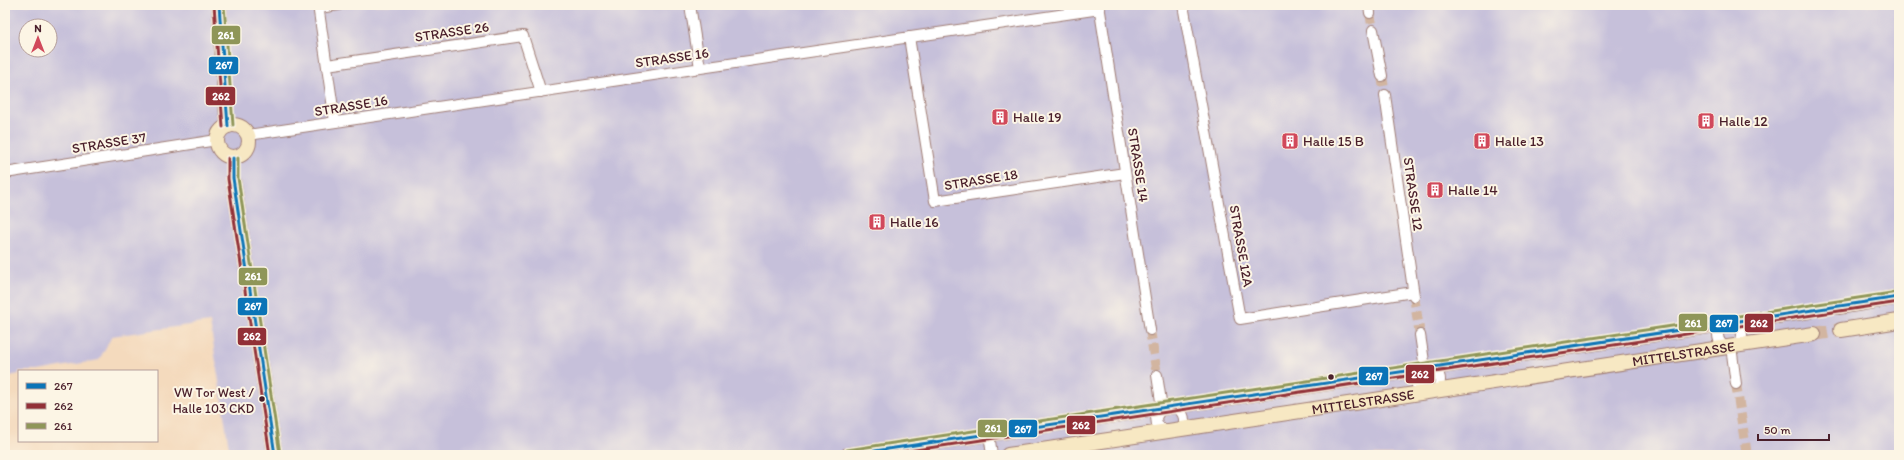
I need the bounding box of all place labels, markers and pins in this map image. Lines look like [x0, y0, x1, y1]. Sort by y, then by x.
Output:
building icon: Halle 19 [990, 107, 1010, 127]
place label: Halle 19 [1013, 109, 1062, 126]
building icon: Halle 12 [1696, 111, 1716, 131]
place label: Halle 12 [1719, 113, 1768, 130]
building icon: Halle 15 B [1280, 131, 1300, 151]
building icon: Halle 13 [1472, 131, 1492, 151]
place label: Halle 15 B [1303, 133, 1364, 150]
place label: Halle 13 [1495, 133, 1544, 150]
building icon: Halle 14 [1425, 180, 1445, 200]
place label: Halle 14 [1448, 182, 1498, 199]
building icon: Halle 16 [867, 212, 887, 232]
place label: Halle 16 [890, 214, 939, 231]
unlabelled marker [1326, 372, 1336, 382]
place label: VW Tor West / Halle 103 CKD [173, 385, 255, 416]
marker: VW Tor West / Halle 103 CKD [257, 394, 267, 404]

